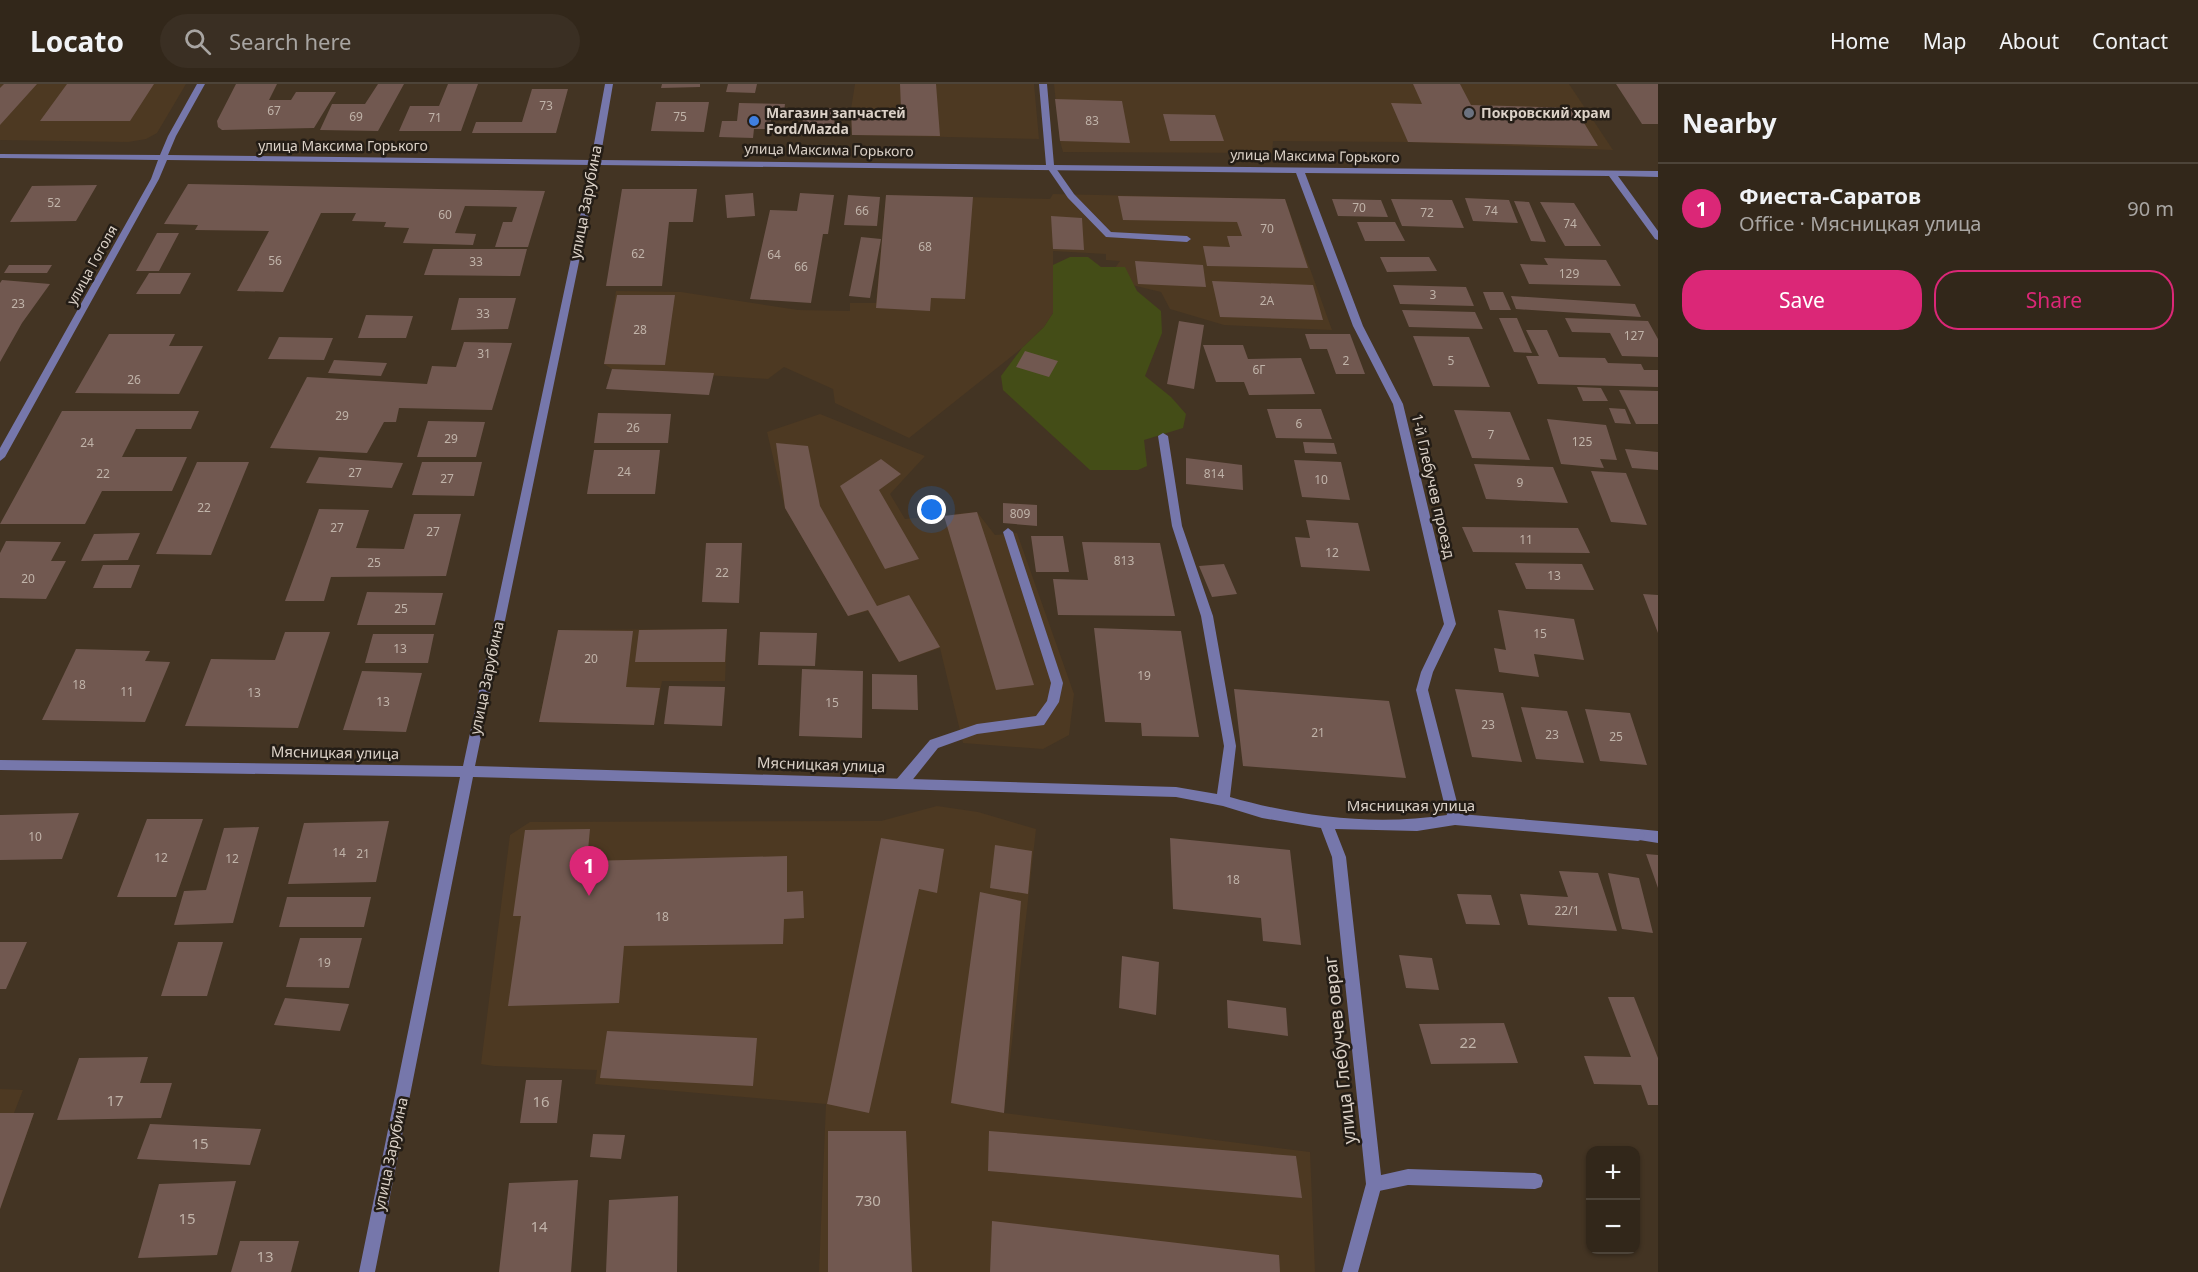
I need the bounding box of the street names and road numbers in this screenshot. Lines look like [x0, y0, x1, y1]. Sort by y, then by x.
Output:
street label: улица Максима Горького [258, 136, 428, 155]
street label: улица Максима Горького [744, 139, 914, 160]
street label: улица Зарубина [564, 143, 606, 260]
street label: улица Максима Горького [1230, 145, 1400, 166]
street label: улица Гоголя [62, 221, 121, 308]
street label: 1-й Глебучев проезд [1408, 411, 1460, 560]
street label: улица Зарубина [464, 619, 508, 736]
street label: Мясницкая улица [271, 741, 399, 763]
street label: Мясницкая улица [756, 752, 886, 776]
street label: Мясницкая улица [1347, 795, 1475, 815]
street label: улица Глебучев овраг [1317, 955, 1361, 1145]
street label: улица Зарубина [368, 1095, 412, 1212]

